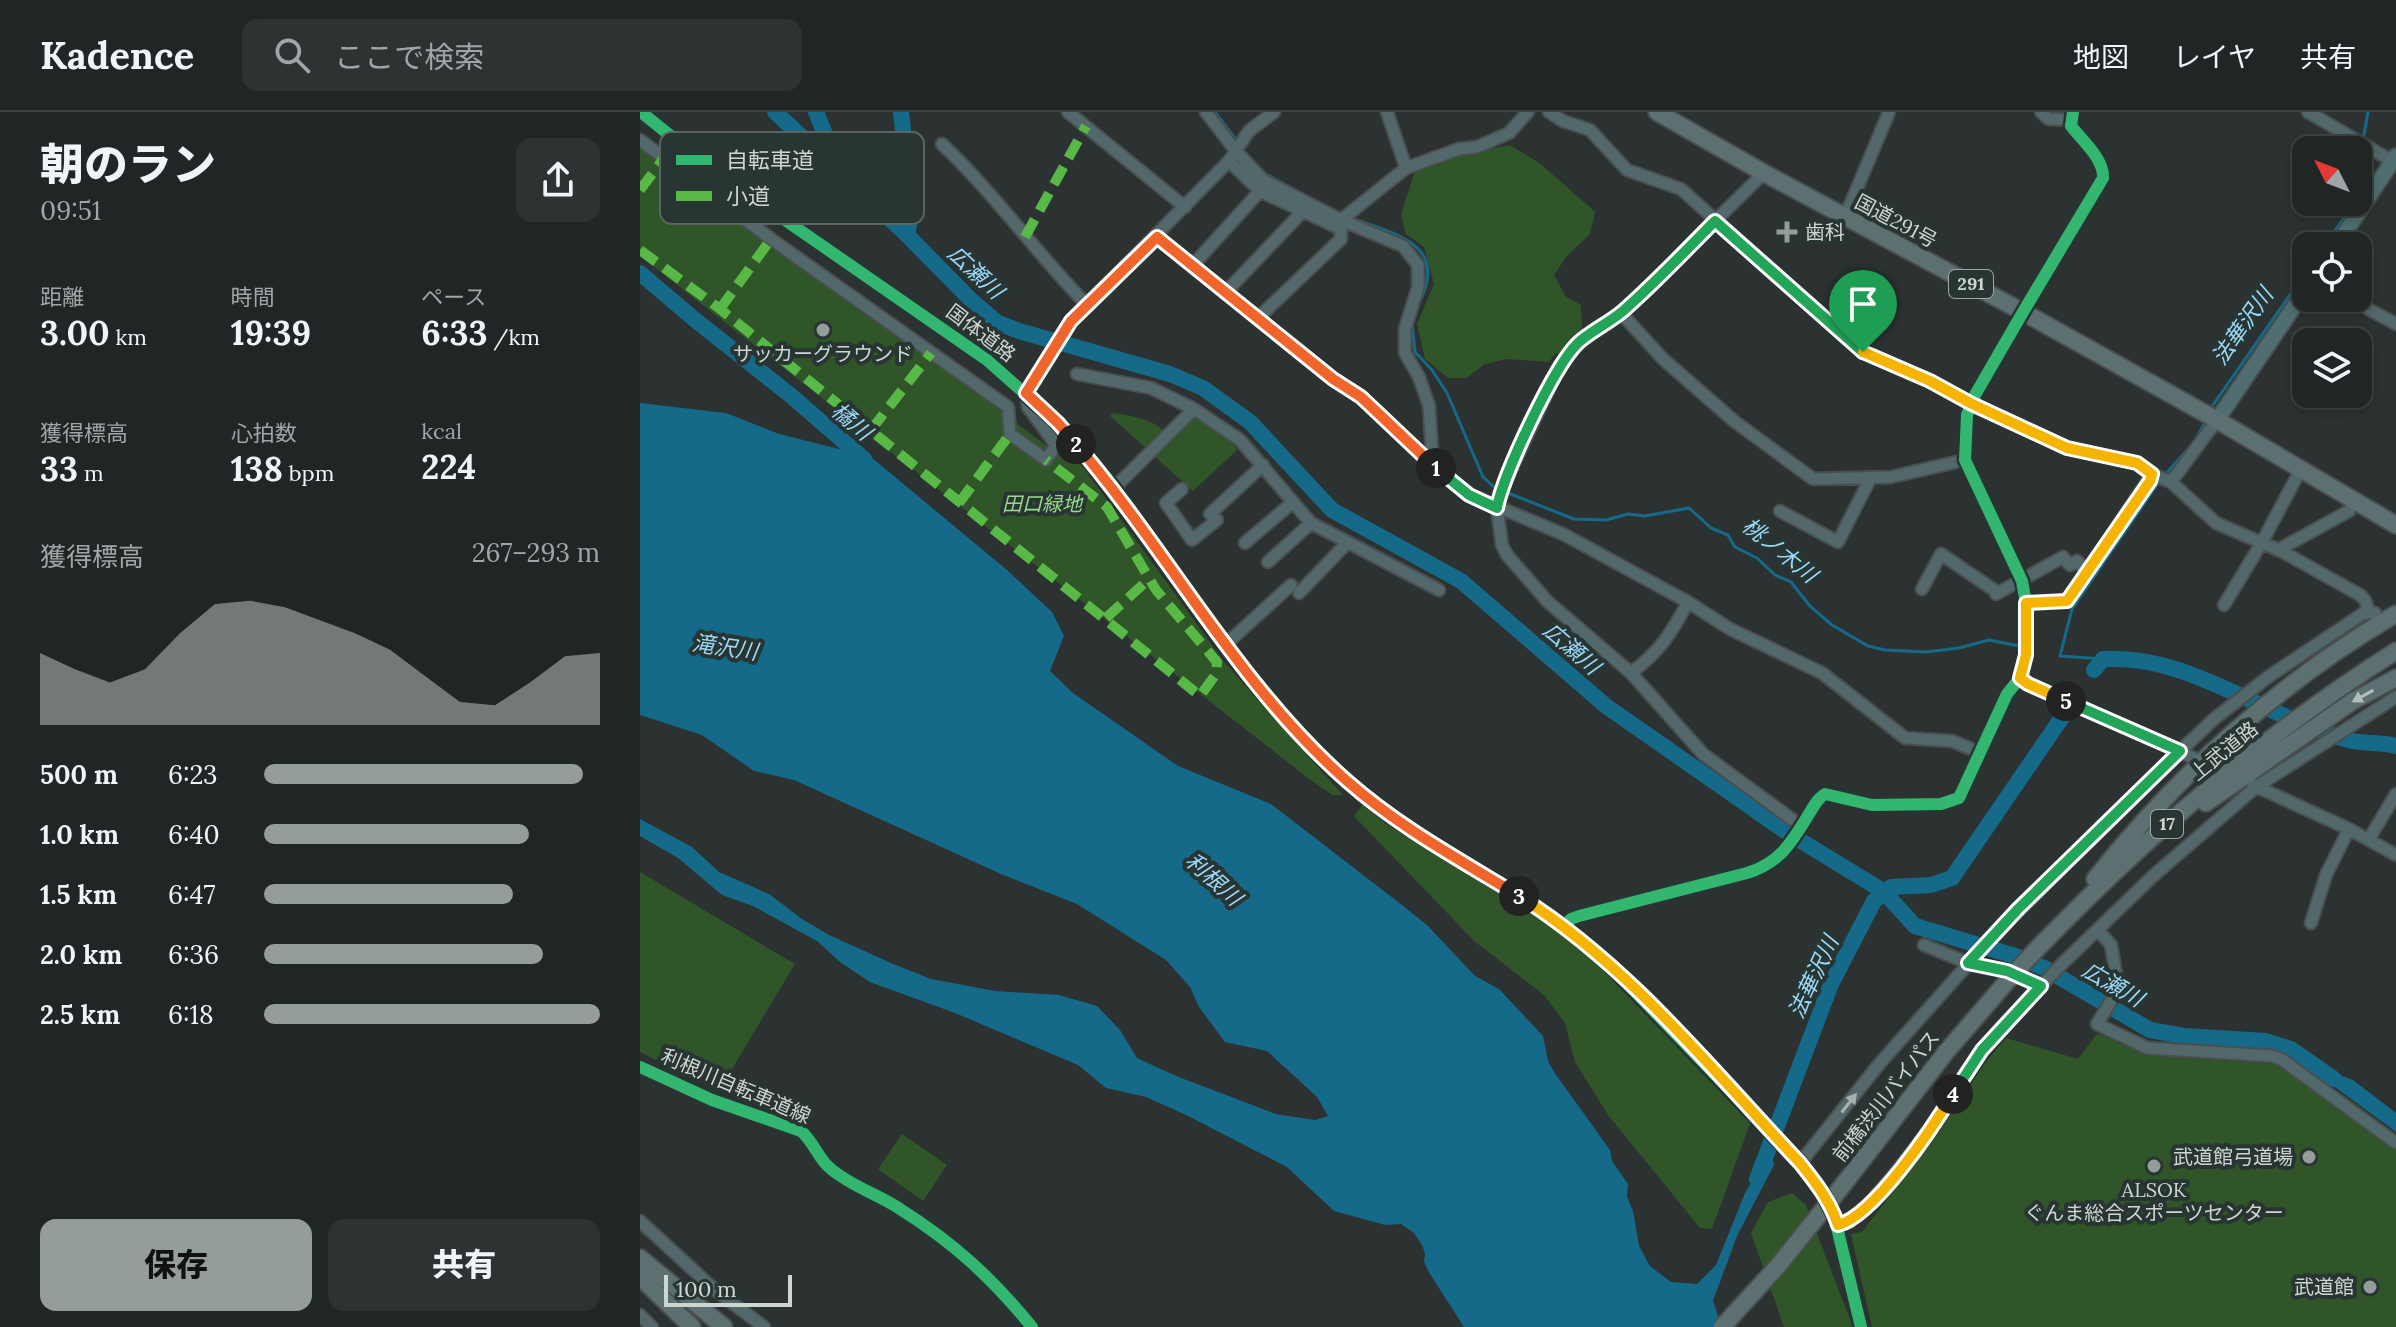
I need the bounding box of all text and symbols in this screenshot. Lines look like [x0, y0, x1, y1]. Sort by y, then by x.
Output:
search box [242, 19, 802, 91]
text: Kadence [40, 31, 194, 79]
icon: search [270, 33, 314, 77]
text: ここで検索 [334, 38, 484, 76]
text: 地図 [2073, 39, 2129, 75]
text: レイヤ [2173, 39, 2256, 75]
text: 共有 [2300, 39, 2356, 75]
legend [660, 132, 924, 224]
text: 朝のラン [40, 136, 216, 192]
north arrow [2292, 136, 2372, 216]
map controls [2292, 136, 2372, 408]
button: share [516, 138, 600, 222]
text: 自転車道 [726, 146, 814, 174]
text: 小道 [726, 182, 770, 210]
street label: 国道291号 [1851, 188, 1942, 253]
text: 09:51 [40, 194, 101, 227]
place label: 歯科 [1805, 219, 1845, 244]
marker: 歯科 [1776, 221, 1798, 243]
button: locate [2292, 232, 2372, 312]
water label: 広瀬川 [942, 239, 1011, 306]
pin [1829, 270, 1897, 352]
road number: 291 [1949, 270, 1993, 298]
water label: 法華沢川 [2205, 280, 2280, 370]
icon: arrive [1841, 282, 1885, 326]
text: 距離 [40, 283, 84, 311]
text: 時間 [231, 283, 275, 311]
text: ペース [421, 283, 486, 311]
street label: 国体道路 [942, 299, 1021, 367]
text: 3.00 [40, 311, 110, 354]
text: 19:39 [231, 311, 311, 354]
text: 6:33 [421, 311, 487, 354]
marker: サッカーグラウンド [814, 321, 832, 339]
text: km [110, 323, 147, 351]
text: /km [487, 323, 540, 351]
button: layers [2292, 328, 2372, 408]
place label: サッカーグラウンド [733, 341, 913, 366]
water label: 橘川 [826, 396, 879, 447]
text: kcal [421, 417, 462, 445]
text: 獲得標高 [40, 419, 128, 447]
text: 心拍数 [231, 419, 297, 447]
pin: 2 [1056, 424, 1096, 464]
text: 2 [1070, 430, 1082, 458]
text: 224 [421, 445, 476, 488]
text: 33 [40, 447, 78, 490]
text: 138 [231, 447, 283, 490]
pin: 1 [1416, 448, 1456, 488]
text: 1 [1432, 454, 1440, 482]
text: m [78, 459, 104, 487]
text: bpm [283, 459, 334, 487]
park label: 田口緑地 [1002, 491, 1084, 516]
water label: 桃ノ木川 [1737, 511, 1825, 590]
text: 267–293 m [472, 536, 600, 569]
text: 獲得標高 [40, 540, 144, 573]
water label: 広瀬川 [1538, 616, 1608, 682]
water label: 滝沢川 [690, 629, 762, 666]
pin: 5 [2046, 681, 2086, 721]
text: 5 [2060, 687, 2072, 715]
one-way arrow [2352, 689, 2374, 703]
street label: 上武道路 [2185, 716, 2263, 785]
text: 500 m [40, 758, 118, 791]
text: 6:23 [168, 758, 218, 791]
road number: 17 [2151, 810, 2183, 838]
text: 1.0 km [40, 818, 119, 851]
text: 6:40 [168, 818, 220, 851]
water label: 利根川 [1180, 847, 1249, 913]
pin: 3 [1499, 876, 1539, 916]
text: 1.5 km [40, 878, 117, 911]
text: 6:47 [168, 878, 216, 911]
text: 3 [1513, 882, 1525, 910]
water label: 法華沢川 [1782, 929, 1845, 1023]
text: 2.0 km [40, 938, 122, 971]
text: 6:36 [168, 938, 219, 971]
water label: 広瀬川 [2077, 955, 2150, 1014]
text: 2.5 km [40, 998, 120, 1031]
text: 6:18 [168, 998, 214, 1031]
street label: 前橋渋川バイパス [1827, 1025, 1945, 1166]
street label: 利根川自転車道線 [658, 1043, 815, 1128]
pin: 4 [1933, 1074, 1973, 1114]
text: 4 [1947, 1080, 1959, 1108]
one-way arrow [1841, 1093, 1857, 1113]
place label: 武道館弓道場 [2173, 1144, 2293, 1169]
marker: 武道館弓道場 [2300, 1148, 2318, 1166]
marker: ALSOK ぐんま総合スポーツセンター [2145, 1157, 2163, 1175]
place label: ALSOK ぐんま総合スポーツセンター [2024, 1177, 2284, 1225]
button: 保存 [40, 1219, 312, 1311]
button: 共有 [328, 1219, 600, 1311]
scale bar [664, 1271, 792, 1307]
place label: 武道館 [2294, 1274, 2354, 1299]
text: 100 m [676, 1275, 737, 1303]
marker: 武道館 [2361, 1278, 2379, 1296]

